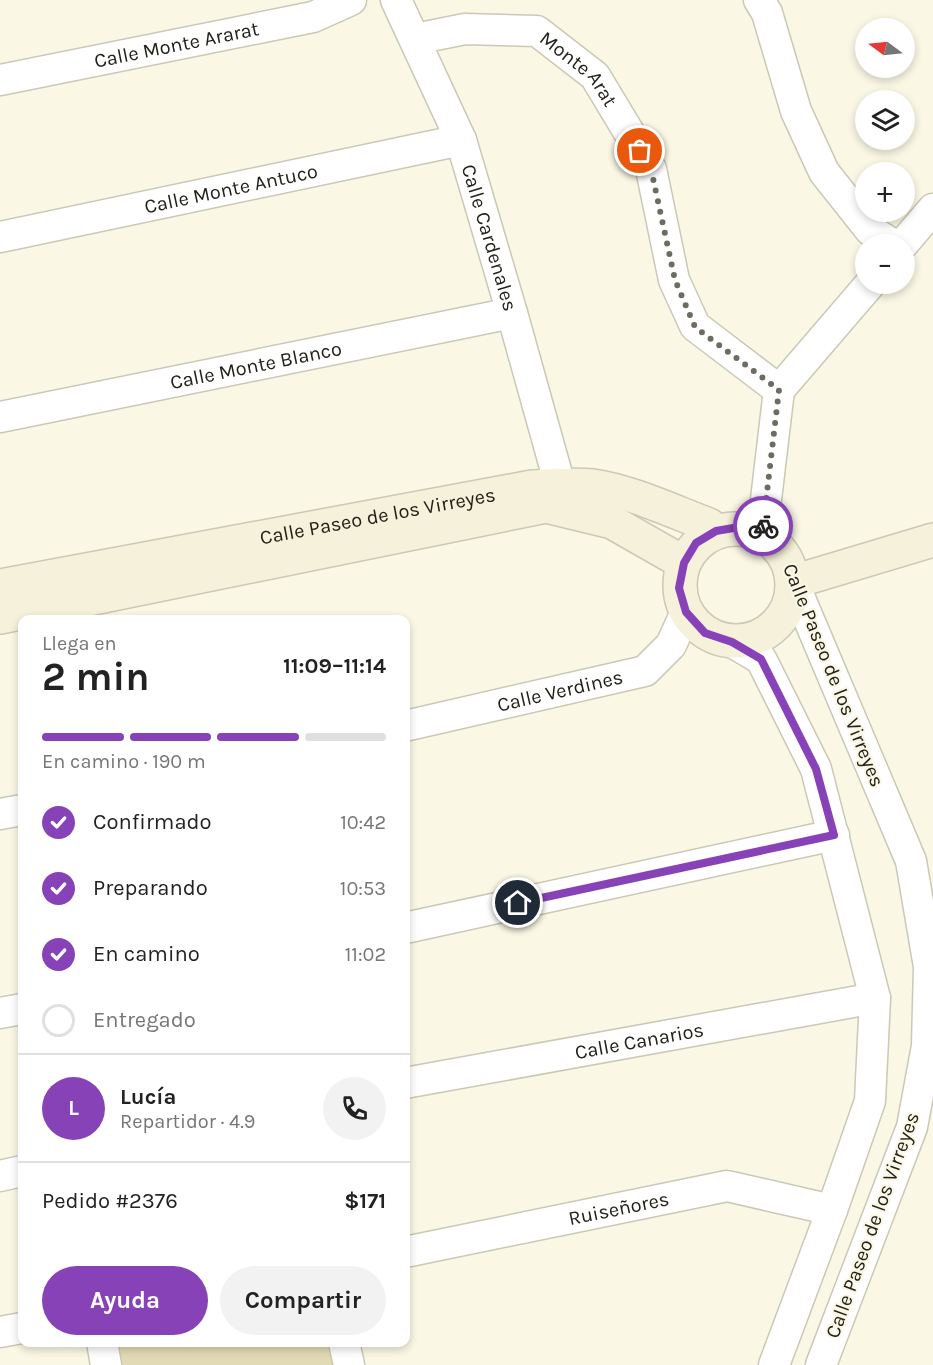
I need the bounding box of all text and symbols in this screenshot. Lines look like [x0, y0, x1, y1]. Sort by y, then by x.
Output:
street label: Calle Monte Ararat [92, 17, 261, 73]
north arrow [855, 18, 915, 78]
map controls [855, 18, 915, 294]
street label: Monte Arat [535, 27, 622, 111]
button: layers [855, 90, 915, 150]
pin [614, 125, 665, 176]
icon: bag [623, 134, 656, 167]
street label: Calle Monte Antuco [142, 159, 320, 218]
street label: Calle Cardenales [457, 162, 522, 314]
button: + [855, 162, 915, 222]
button: − [855, 234, 915, 294]
street label: Calle Monte Blanco [168, 337, 344, 394]
street label: Calle Paseo de los Virreyes [258, 483, 497, 549]
courier [733, 496, 793, 556]
icon: bike [747, 510, 780, 543]
street label: Calle Paseo de los Virreyes [778, 560, 889, 790]
text: Llega en [42, 632, 117, 655]
text: 11:09–11:14 [283, 653, 386, 679]
text: 2 min [42, 654, 150, 700]
street label: Calle Verdines [495, 665, 625, 717]
text: En camino · 190 m [42, 750, 206, 773]
icon: check [42, 806, 75, 839]
text: Confirmado [93, 809, 212, 835]
text: 10:42 [340, 811, 386, 834]
icon: check [42, 872, 75, 905]
text: Preparando [93, 875, 208, 901]
text: 10:53 [340, 877, 386, 900]
pin [492, 877, 543, 928]
icon: home [501, 886, 534, 919]
icon: check [42, 938, 75, 971]
text: En camino [93, 941, 200, 967]
text: 11:02 [345, 943, 386, 966]
text: Entregado [93, 1007, 196, 1033]
street label: Calle Canarios [573, 1018, 706, 1064]
button: phone [323, 1077, 386, 1140]
text: Lucía [120, 1084, 176, 1110]
text: L [68, 1095, 79, 1121]
street label: Calle Paseo de los Virreyes [821, 1109, 924, 1341]
text: Repartidor · 4.9 [120, 1110, 255, 1133]
street label: Ruiseñores [566, 1187, 671, 1230]
text: Pedido #2376 [42, 1188, 178, 1214]
text: $171 [344, 1188, 386, 1214]
button: Ayuda [42, 1266, 208, 1335]
button: Compartir [220, 1266, 386, 1335]

